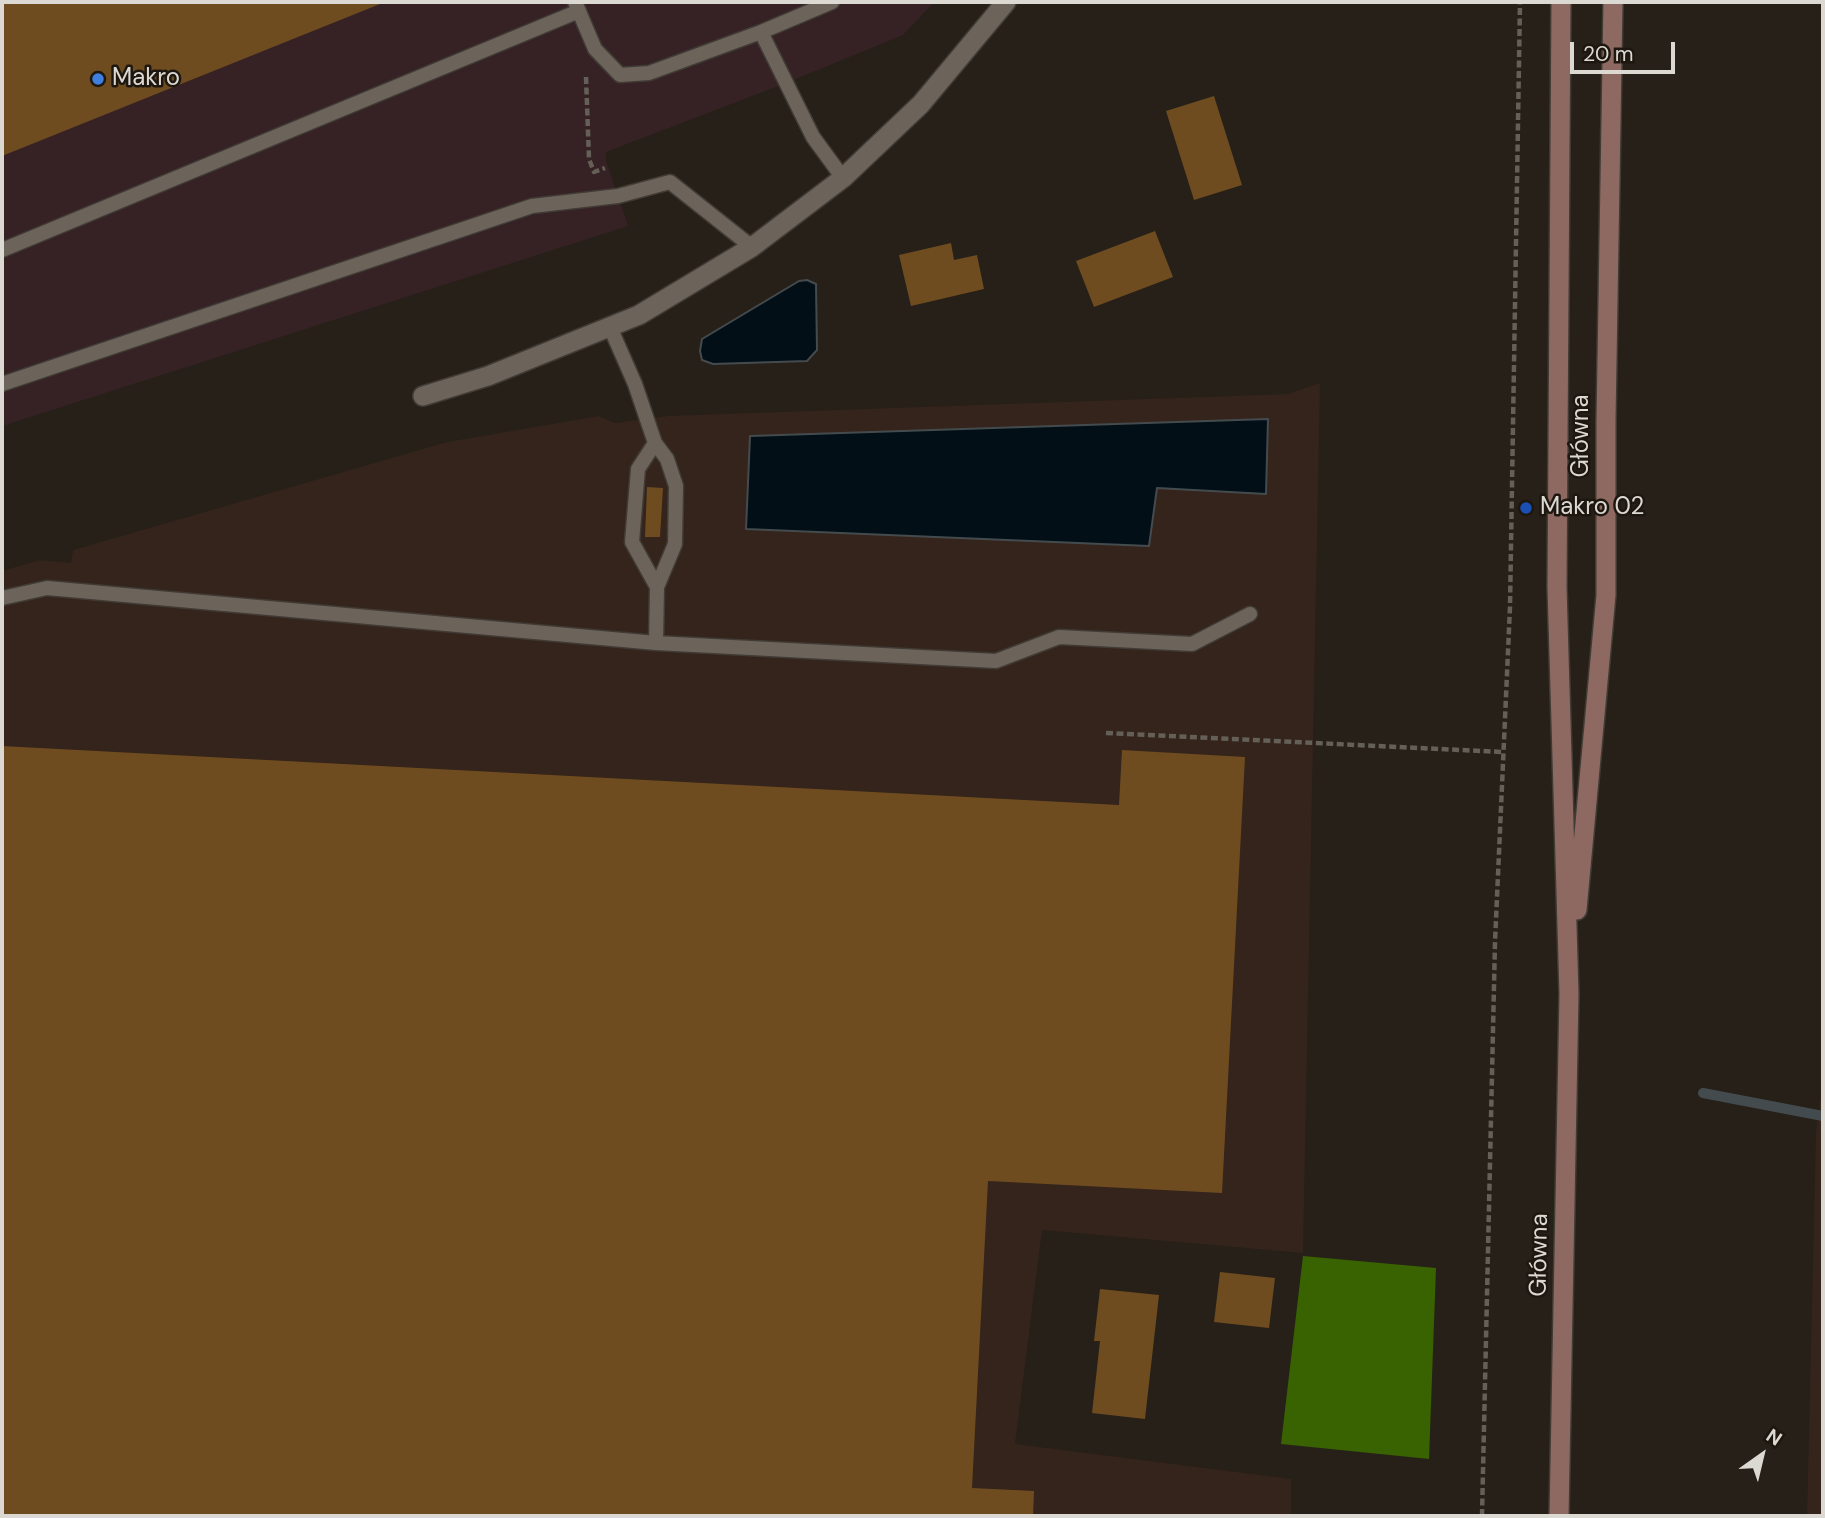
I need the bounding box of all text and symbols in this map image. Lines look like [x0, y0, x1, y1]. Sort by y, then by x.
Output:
scale bar [1573, 28, 1678, 72]
text: 20 m [1583, 40, 1634, 68]
place label: Makro [112, 65, 180, 93]
marker: Makro [90, 71, 106, 87]
street label: Główna [1568, 394, 1596, 478]
place label: Makro 02 [1540, 494, 1644, 522]
marker: Makro 02 [1518, 500, 1534, 516]
street label: Główna [1525, 1213, 1555, 1297]
north arrow [1727, 1420, 1797, 1490]
text: N [1761, 1423, 1787, 1451]

